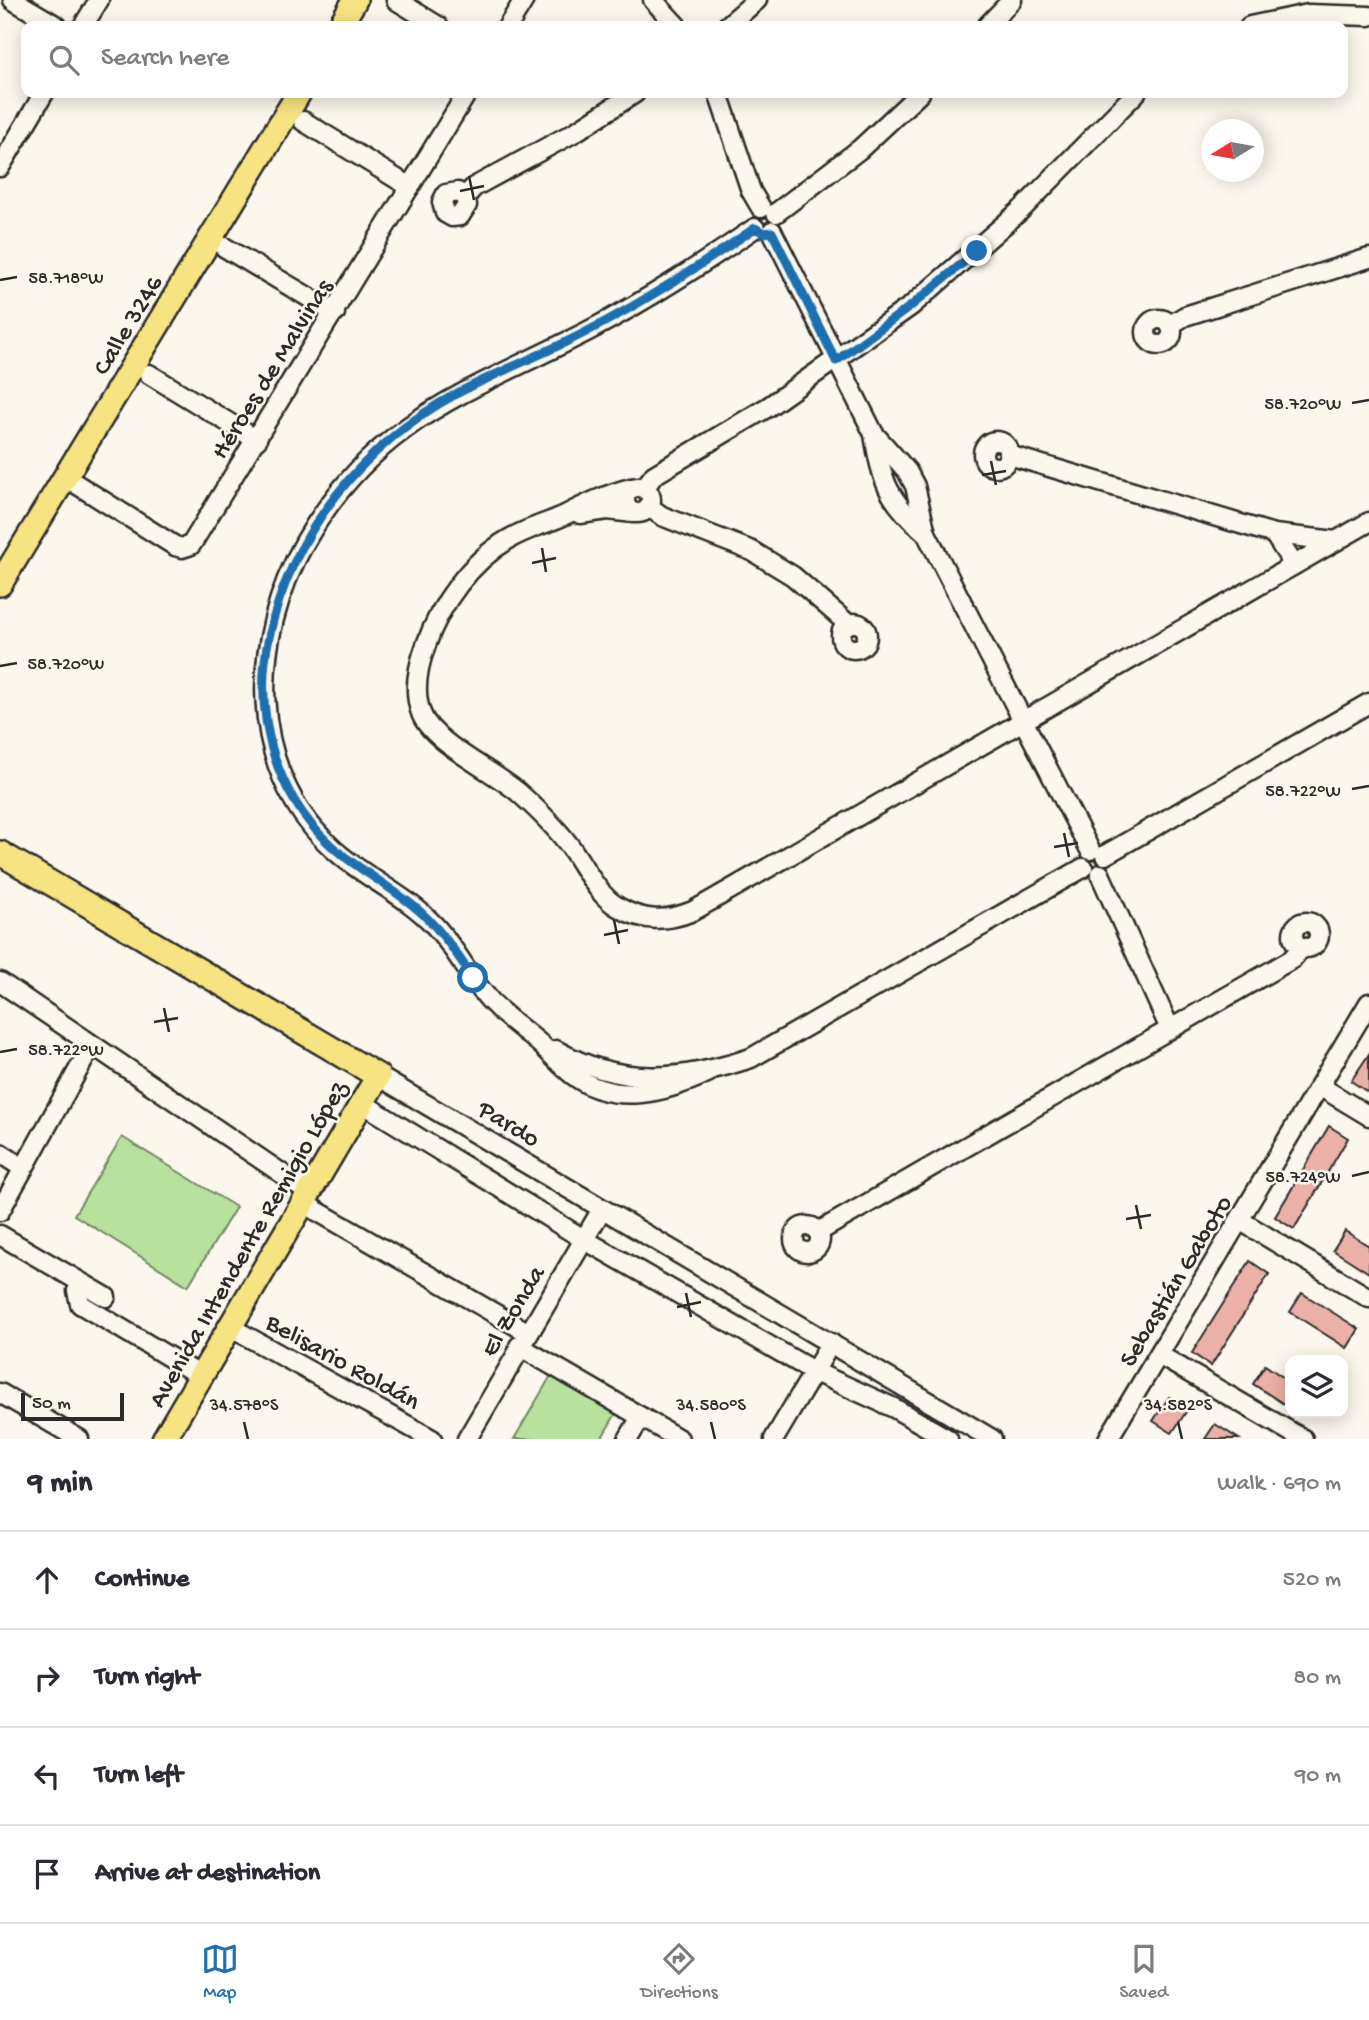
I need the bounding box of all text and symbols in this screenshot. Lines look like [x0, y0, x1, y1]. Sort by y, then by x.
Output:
search box [21, 21, 1348, 98]
icon: search [45, 41, 83, 79]
text: Search here [101, 44, 229, 75]
north arrow [1201, 119, 1264, 182]
route end [961, 235, 992, 266]
text: 58.718°W [29, 269, 103, 290]
street label: Calle 3246 [88, 270, 172, 382]
street label: Héroes de Malvinas [206, 273, 342, 466]
text: 58.720°W [1265, 395, 1341, 416]
text: 58.720°W [28, 655, 104, 676]
text: 58.722°W [1265, 782, 1341, 803]
route start [457, 962, 488, 993]
text: 58.722°W [28, 1041, 104, 1062]
street label: Avenida Intendente Remigio López [143, 1075, 357, 1414]
street label: Pardo [470, 1095, 544, 1156]
text: 58.724°W [1265, 1168, 1341, 1189]
street label: Sebastián Gaboto [1114, 1191, 1241, 1374]
street label: El Zonda [476, 1260, 555, 1363]
street label: Belisario Roldán [258, 1308, 425, 1419]
map controls [1285, 1355, 1348, 1418]
button: layers [1285, 1355, 1348, 1418]
scale bar [21, 1390, 124, 1422]
text: 50 m [32, 1393, 71, 1416]
text: 34.578°S [209, 1396, 279, 1417]
text: 34.580°S [675, 1396, 746, 1417]
text: 34.582°S [1143, 1396, 1213, 1417]
text: 9 min [28, 1467, 92, 1502]
text: Walk · 690 m [1217, 1471, 1341, 1498]
icon: ahead [28, 1561, 66, 1599]
text: Continue [95, 1565, 189, 1596]
text: 520 m [1283, 1567, 1341, 1594]
icon: right [28, 1659, 66, 1697]
text: Turn right [95, 1663, 199, 1694]
text: 80 m [1294, 1665, 1341, 1692]
icon: left [28, 1757, 66, 1795]
text: Turn left [95, 1761, 183, 1792]
text: 90 m [1295, 1763, 1341, 1790]
icon: arrive [28, 1855, 66, 1893]
text: Arrive at destination [95, 1859, 320, 1890]
tab: Map [201, 1940, 239, 2005]
tab: Directions [641, 1940, 718, 2005]
tab: Saved [1119, 1940, 1168, 2005]

